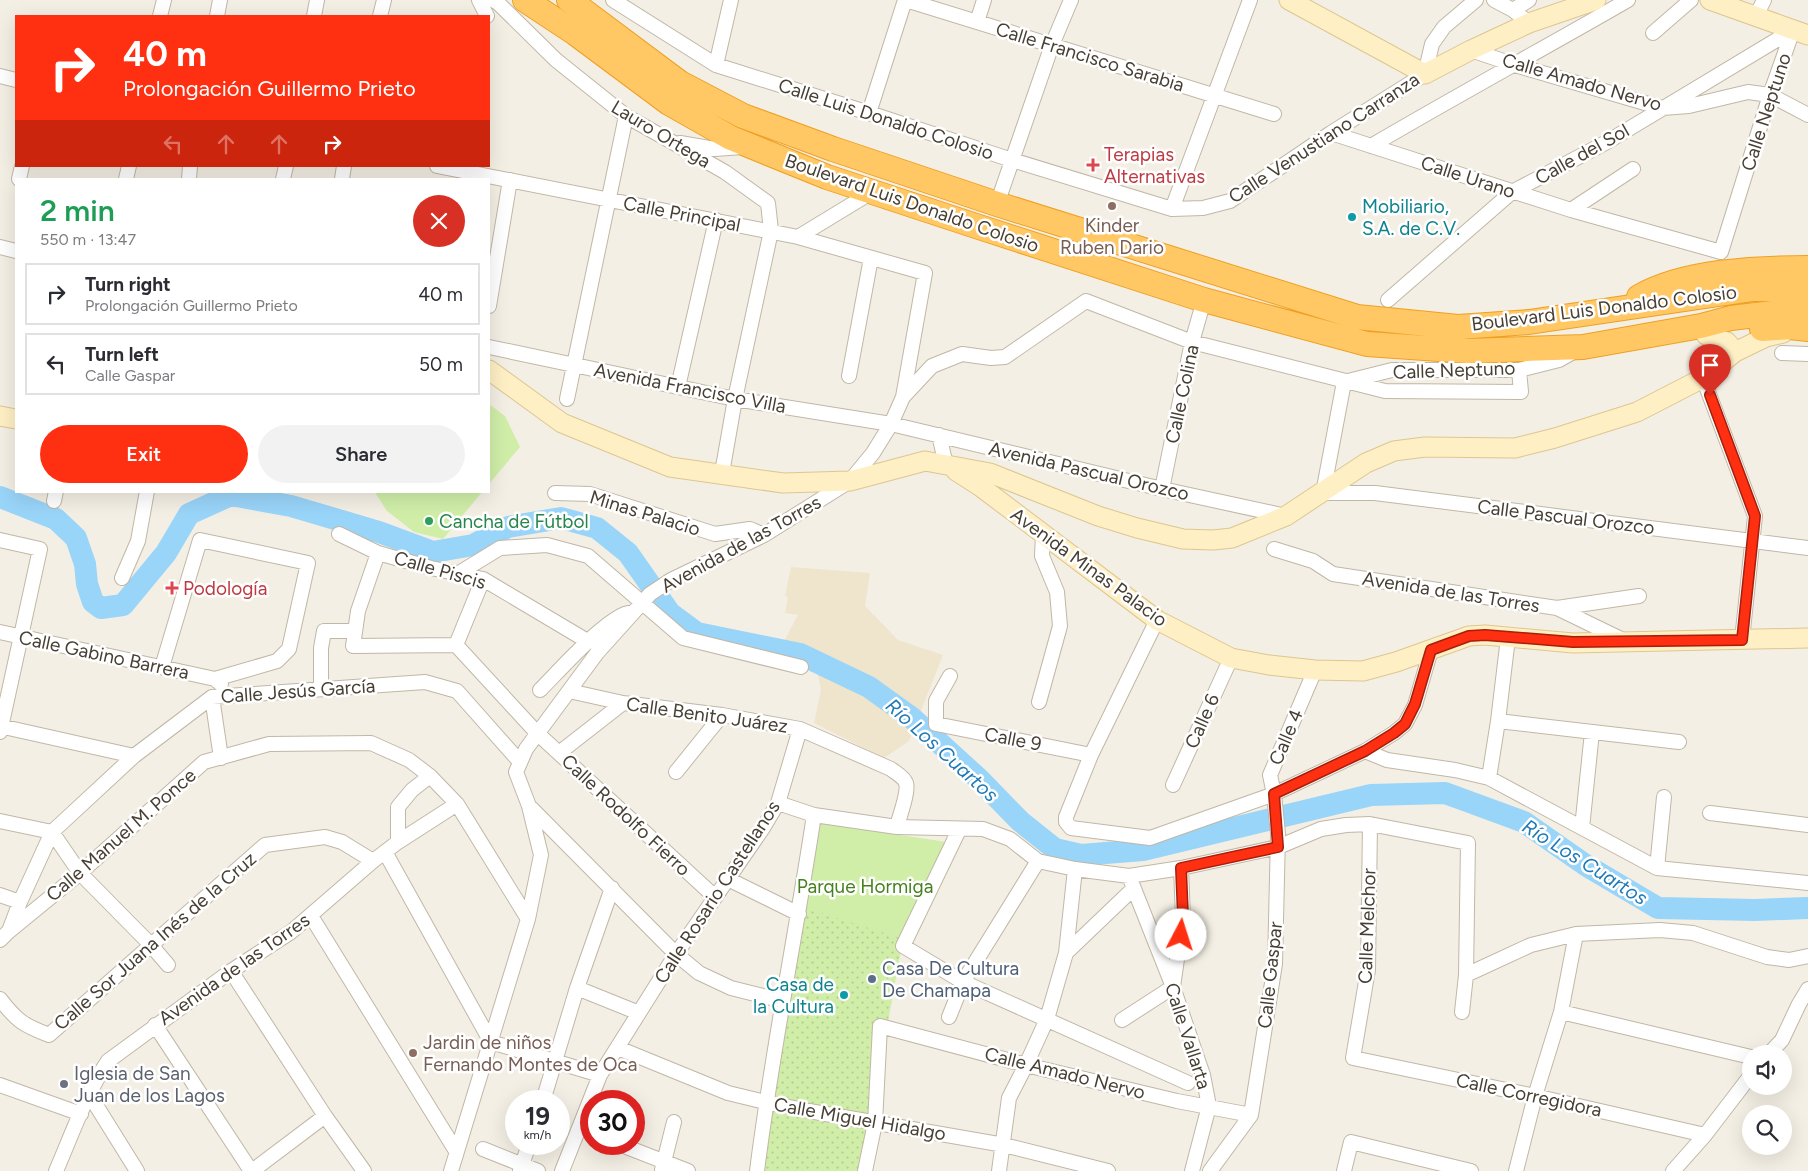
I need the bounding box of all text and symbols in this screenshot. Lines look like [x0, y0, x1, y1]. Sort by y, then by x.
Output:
street label: Calle Francisco Sarabia [993, 17, 1187, 97]
text: 40 m [123, 33, 207, 75]
icon: right [40, 35, 105, 100]
street label: Calle Amado Nervo [1500, 48, 1664, 116]
street label: Calle Neptuno [1736, 50, 1796, 174]
street label: Calle Venustiano Carranza [1224, 68, 1424, 208]
street label: Calle Luis Donaldo Colosio [776, 73, 996, 165]
text: Prolongación Guillermo Prieto [123, 75, 416, 102]
street label: Lauro Ortega [607, 95, 715, 173]
street label: Calle del Sol [1531, 119, 1633, 189]
icon: left [159, 130, 187, 158]
icon: ahead [212, 130, 240, 158]
icon: ahead [265, 130, 293, 158]
icon: right [318, 130, 346, 158]
place label: Terapias Alternativas [1104, 143, 1205, 188]
street label: Boulevard Luis Donaldo Colosio [782, 149, 1042, 257]
street label: Calle Urano [1418, 151, 1518, 203]
marker: Terapias Alternativas [1086, 158, 1100, 172]
street label: Calle Principal [621, 191, 743, 237]
text: 2 min [40, 192, 115, 229]
button: close [413, 195, 465, 247]
place label: Mobiliario, S.A. de C.V. [1362, 195, 1460, 240]
marker: Kinder Ruben Dario [1106, 200, 1118, 212]
marker: Mobiliario, S.A. de C.V. [1346, 211, 1358, 223]
place label: Kinder Ruben Dario [1060, 214, 1164, 259]
text: 550 m · 13:47 [40, 230, 136, 249]
text: Turn right [85, 273, 171, 296]
icon: right [42, 280, 70, 308]
street label: Boulevard Luis Donaldo Colosio [1470, 280, 1738, 336]
text: 40 m [418, 283, 463, 306]
text: Prolongación Guillermo Prieto [85, 296, 298, 315]
street label: Calle Colina [1160, 342, 1204, 446]
text: Turn left [85, 343, 159, 366]
pin [1689, 344, 1731, 395]
icon: left [42, 350, 70, 378]
icon: arrive [1696, 351, 1724, 379]
text: 50 m [419, 353, 463, 376]
street label: Calle Neptuno [1392, 356, 1516, 384]
street label: Avenida Francisco Villa [592, 358, 788, 418]
text: Calle Gaspar [85, 366, 175, 385]
button: Exit [40, 425, 248, 483]
button: Share [258, 425, 465, 483]
street label: Avenida Pascual Orozco [987, 437, 1191, 505]
street label: Minas Palacio [587, 485, 703, 541]
street label: Avenida de las Torres [657, 490, 825, 598]
street label: Calle Pascual Orozco [1476, 495, 1656, 539]
street label: Avenida Minas Palacio [1006, 503, 1172, 631]
place label: Cancha de Fútbol [439, 510, 589, 533]
marker: Cancha de Fútbol [423, 515, 435, 527]
street label: Calle Piscis [391, 546, 489, 594]
street label: Avenida de las Torres [1361, 567, 1541, 617]
place label: Podología [183, 577, 267, 600]
marker: Podología [165, 581, 179, 595]
street label: Calle Gabino Barrera [17, 626, 191, 684]
street label: Calle Jesús García [220, 674, 376, 708]
street label: Calle 6 [1180, 690, 1224, 752]
street label: Calle Benito Juárez [625, 692, 789, 738]
water label: Río Los Cuartos [881, 693, 1004, 807]
street label: Calle 4 [1264, 705, 1308, 768]
street label: Calle 9 [983, 722, 1043, 756]
street label: Calle Rodolfo Fierro [557, 749, 695, 881]
street label: Calle Manuel M. Ponce [41, 764, 201, 906]
street label: Calle Rosario Castellanos [649, 796, 785, 988]
water label: Río Los Cuartos [1518, 814, 1652, 910]
street label: Calle Sor Juana Inés de la Cruz [49, 847, 261, 1035]
street label: Calle Melchor [1353, 867, 1381, 984]
park label: Parque Hormiga [797, 875, 933, 898]
street label: Avenida de las Torres [154, 908, 314, 1030]
position arrow [1154, 908, 1206, 960]
street label: Calle Gaspar [1253, 920, 1287, 1029]
place label: Casa De Cultura De Chamapa [882, 957, 1019, 1002]
place label: Casa de la Cultura [753, 973, 834, 1018]
marker: Casa De Cultura De Chamapa [866, 973, 878, 985]
street label: Calle Vallarta [1160, 980, 1216, 1092]
marker: Casa de la Cultura [838, 989, 850, 1001]
place label: Jardin de niños Fernando Montes de Oca [423, 1031, 637, 1076]
street label: Calle Amado Nervo [982, 1042, 1148, 1104]
map controls [1742, 1045, 1792, 1155]
button: sound [1742, 1045, 1792, 1095]
marker: Jardin de niños Fernando Montes de Oca [407, 1047, 419, 1059]
place label: Iglesia de San Juan de los Lagos [74, 1062, 225, 1107]
street label: Calle Corregidora [1454, 1068, 1604, 1122]
marker: Iglesia de San Juan de los Lagos [58, 1078, 70, 1090]
speed limit sign: 30 [580, 1090, 645, 1155]
street label: Calle Miguel Hidalgo [772, 1093, 948, 1145]
text: 19 [525, 1101, 550, 1131]
button: search [1742, 1105, 1792, 1155]
text: km/h [524, 1128, 551, 1142]

